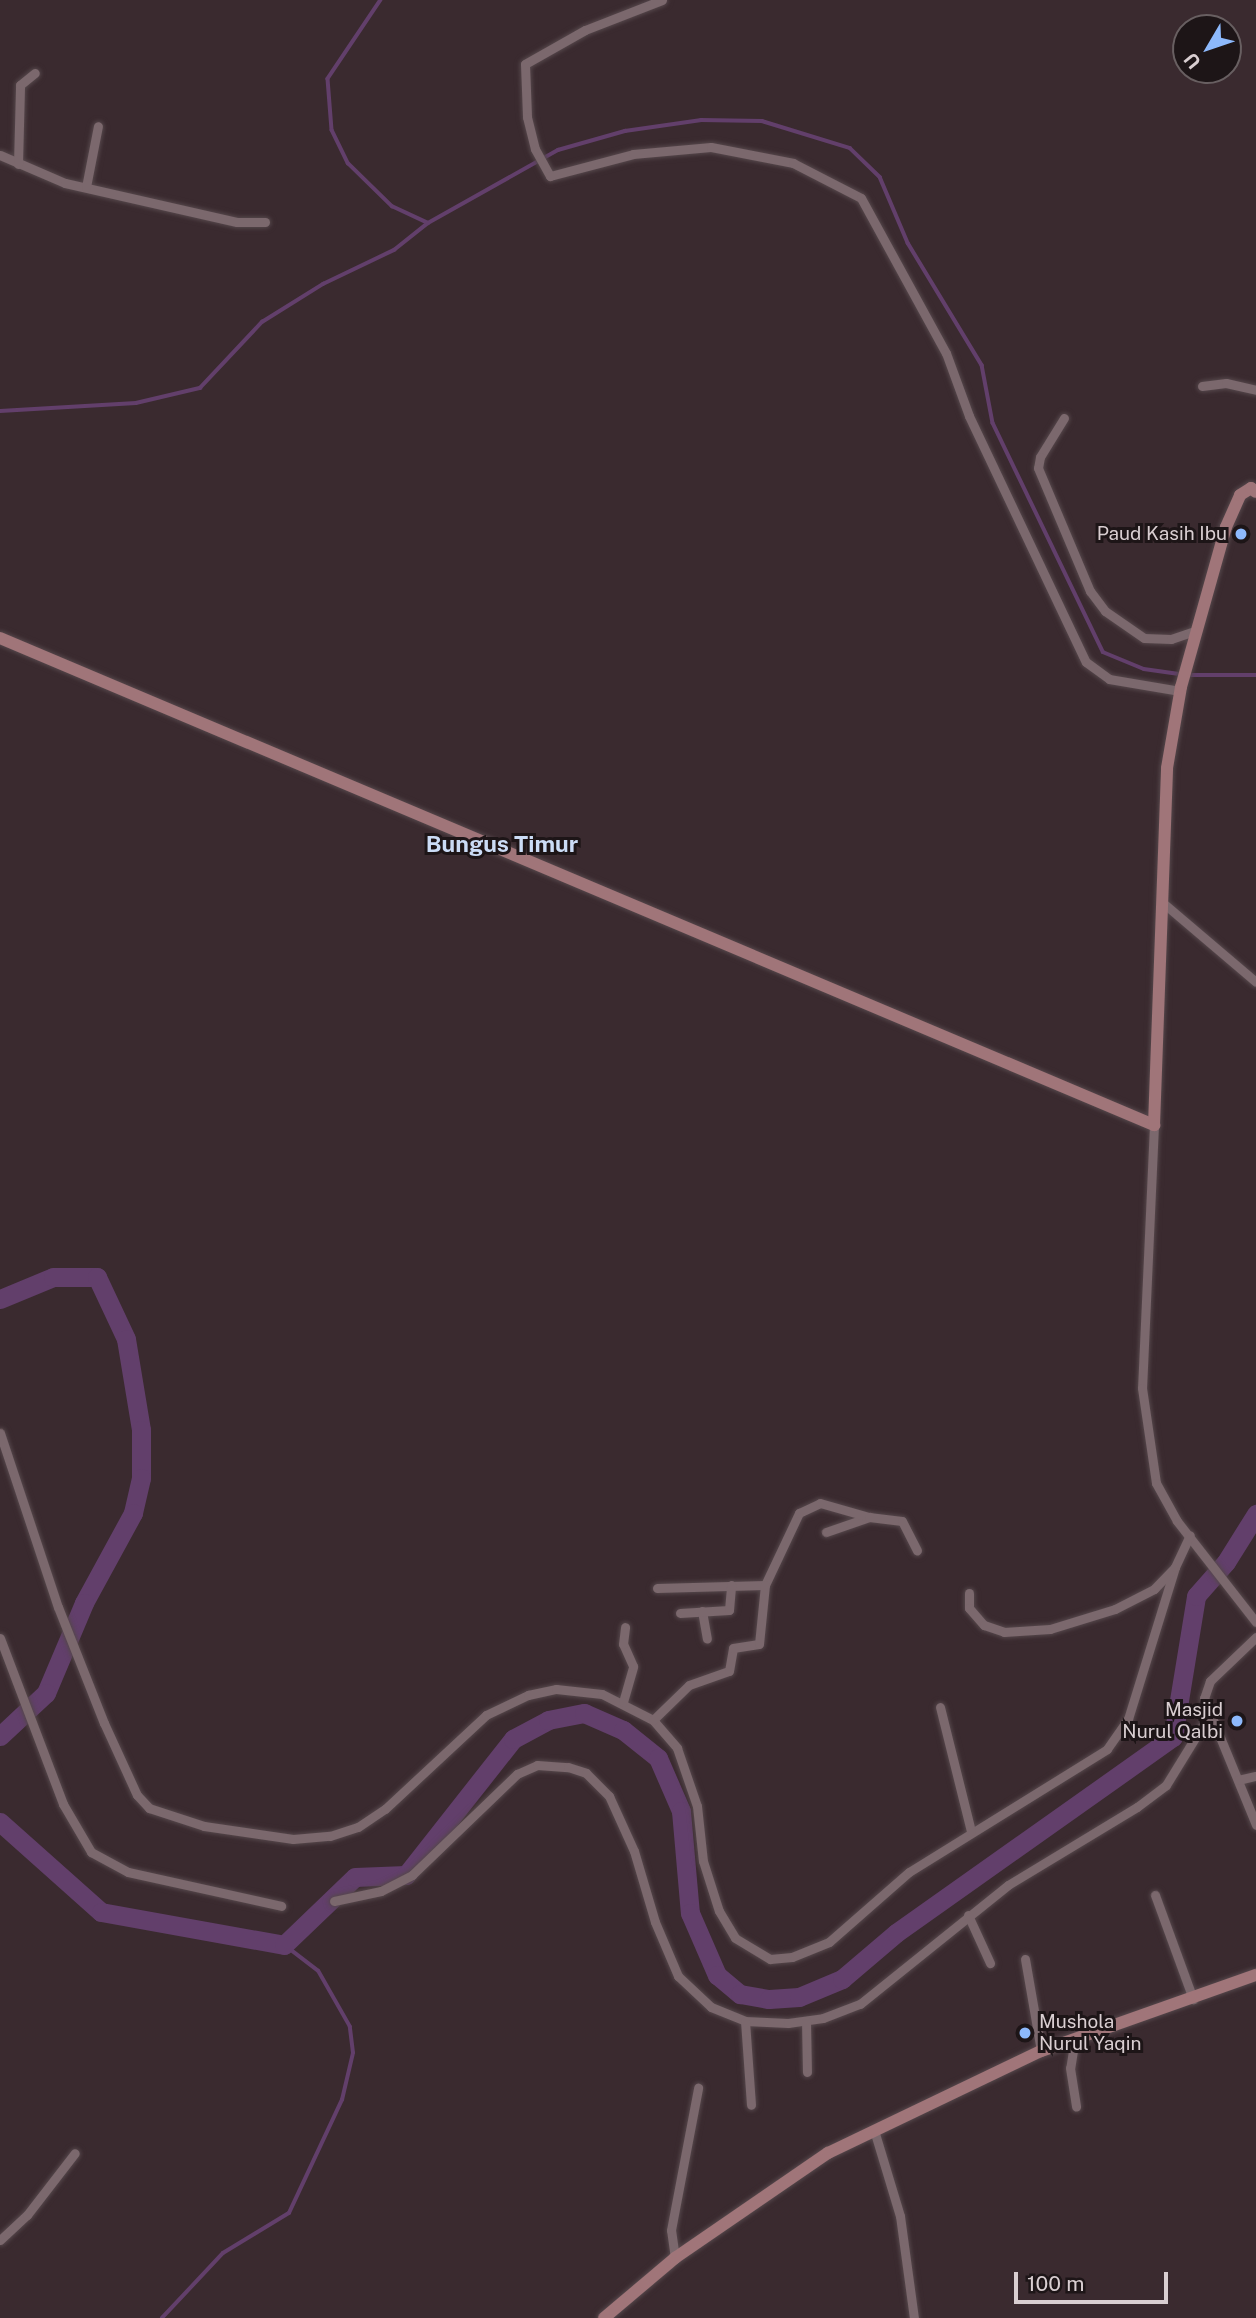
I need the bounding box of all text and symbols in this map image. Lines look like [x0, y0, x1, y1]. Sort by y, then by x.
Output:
north arrow [1172, 14, 1242, 84]
text: U [1179, 49, 1205, 73]
place label: Paud Kasih Ibu [1097, 523, 1227, 545]
marker: Paud Kasih Ibu [1233, 526, 1249, 542]
district label: Bungus Timur [426, 830, 578, 858]
place label: Masjid Nurul Qalbi [1122, 1699, 1223, 1743]
marker: Masjid Nurul Qalbi [1229, 1713, 1245, 1729]
place label: Mushola Nurul Yaqin [1039, 2011, 1141, 2055]
marker: Mushola Nurul Yaqin [1017, 2025, 1033, 2041]
scale bar [1018, 2258, 1172, 2302]
text: 100 m [1027, 2271, 1084, 2296]

